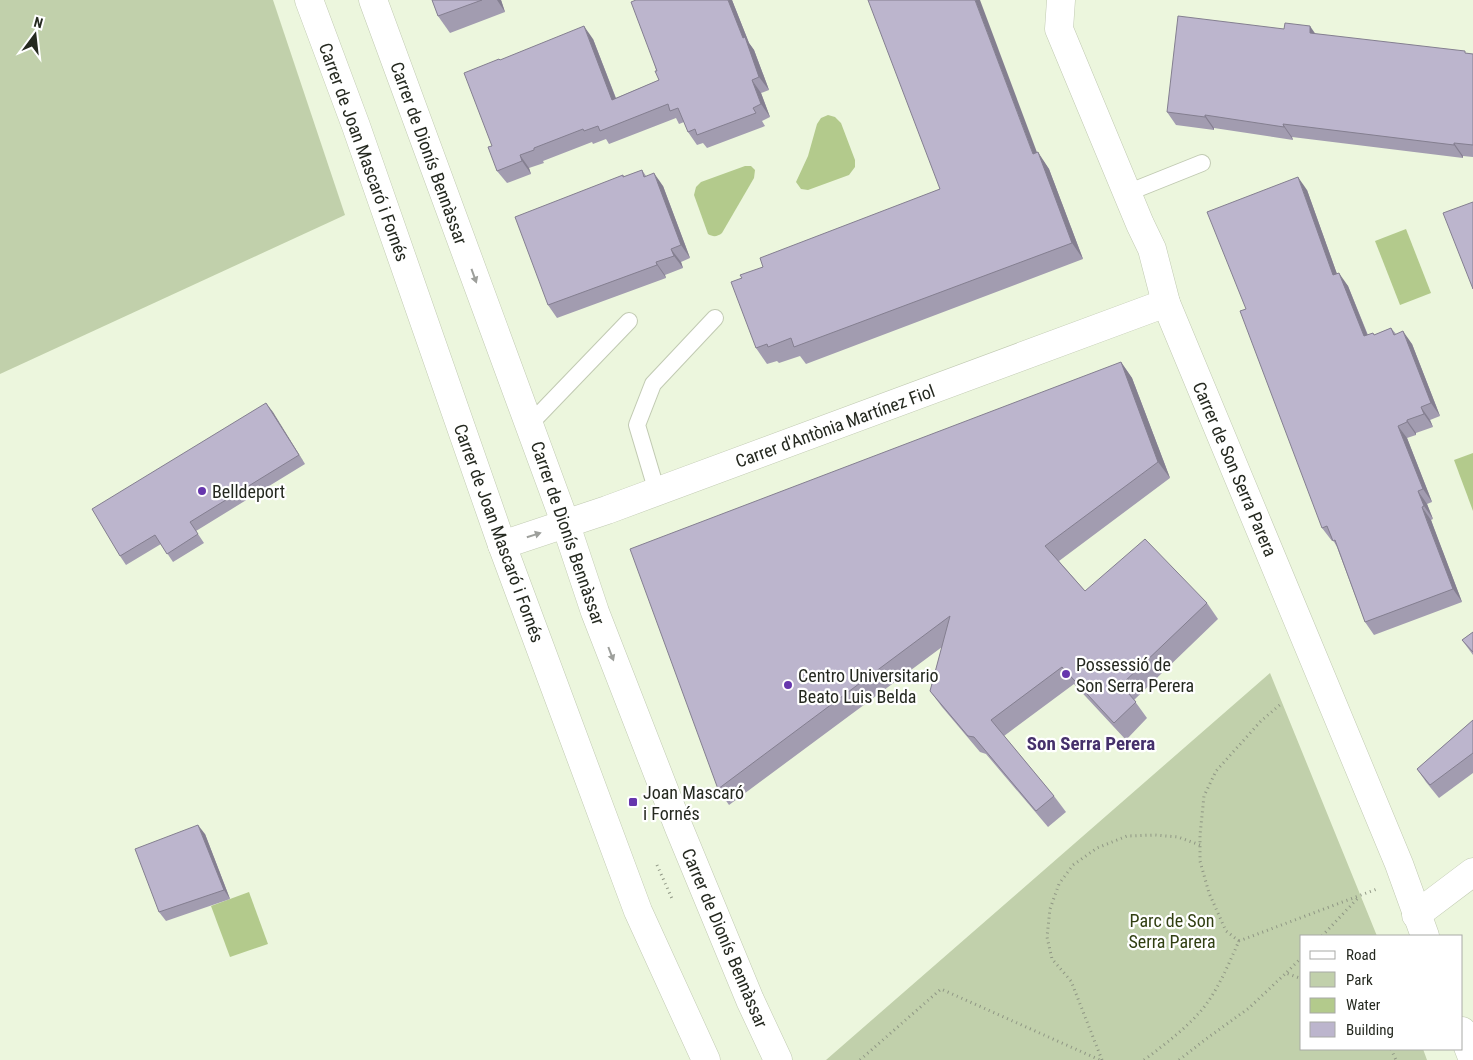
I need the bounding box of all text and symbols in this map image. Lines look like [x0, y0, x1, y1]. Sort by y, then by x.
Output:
north arrow [10, 10, 60, 60]
text: N [32, 14, 45, 31]
street label: Carrer de Joan Mascaró i Fornés [315, 40, 413, 264]
street label: Carrer de Dionís Bennàssar [386, 59, 472, 248]
one-way arrow [471, 268, 478, 283]
street label: Carrer de Son Serra Parera [1189, 379, 1281, 559]
street label: Carrer d'Antònia Martínez Fiol [733, 380, 937, 472]
street label: Carrer de Joan Mascaró i Fornés [450, 421, 548, 645]
street label: Carrer de Dionís Bennàssar [527, 438, 609, 628]
place label: Belldeport [212, 481, 285, 502]
marker: Belldeport [196, 485, 208, 497]
one-way arrow [527, 530, 542, 538]
one-way arrow [607, 647, 615, 662]
place label: Possessió de Son Serra Perera [1076, 654, 1194, 696]
place label: Centro Universitario Beato Luis Belda [798, 665, 939, 707]
marker: Possessió de Son Serra Perera [1060, 668, 1072, 680]
marker: Centro Universitario Beato Luis Belda [782, 679, 794, 691]
district label: Son Serra Perera [1027, 732, 1155, 755]
place label: Joan Mascaró i Fornés [643, 782, 744, 824]
marker: Joan Mascaró i Fornés [627, 796, 639, 808]
street label: Carrer de Dionís Bennàssar [678, 845, 773, 1031]
park label: Parc de Son Serra Parera [1128, 910, 1216, 952]
legend [1300, 935, 1463, 1050]
text: Road [1346, 946, 1376, 964]
text: Park [1346, 971, 1373, 989]
text: Water [1346, 996, 1381, 1014]
text: Building [1346, 1021, 1394, 1039]

